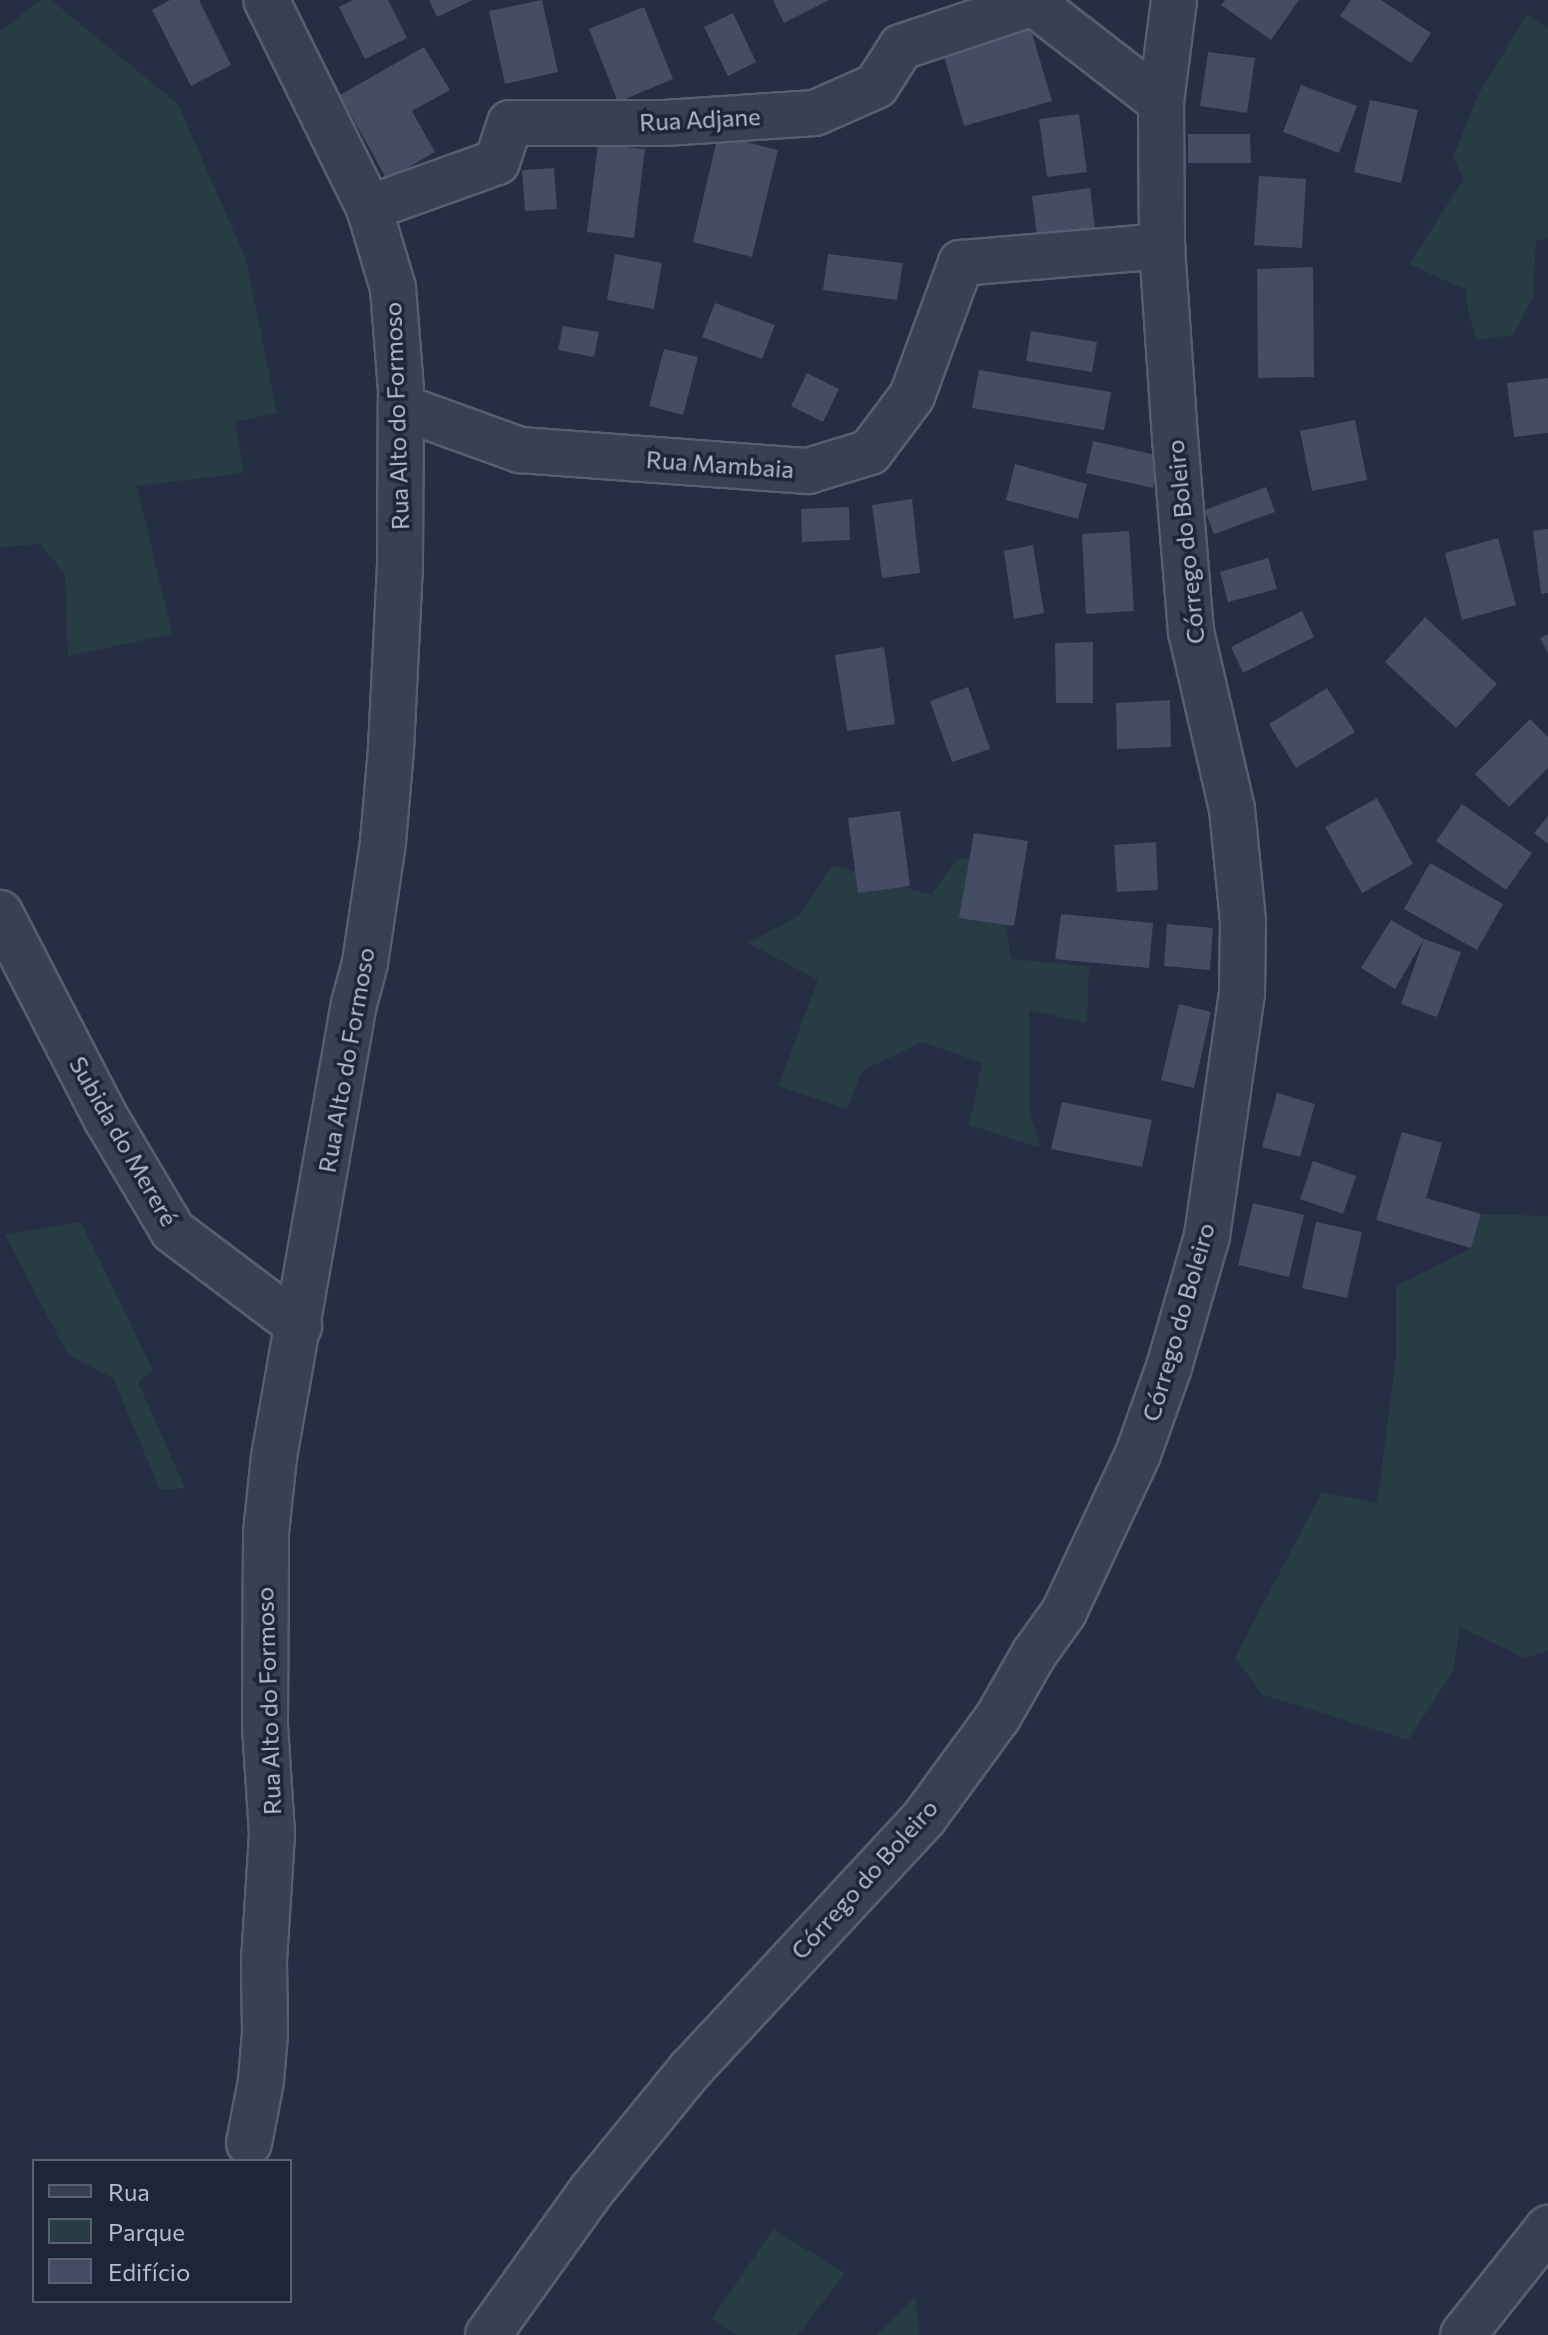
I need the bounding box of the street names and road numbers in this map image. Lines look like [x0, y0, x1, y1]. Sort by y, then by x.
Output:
street label: Rua Adjane [639, 101, 761, 137]
street label: Rua Alto do Formoso [378, 302, 414, 530]
street label: Córrego do Boleiro [1160, 439, 1210, 645]
street label: Rua Mambaia [645, 444, 795, 484]
street label: Rua Alto do Formoso [312, 945, 380, 1175]
street label: Subida do Mereré [64, 1051, 184, 1231]
street label: Córrego do Boleiro [1136, 1220, 1220, 1424]
street label: Rua Alto do Formoso [250, 1587, 286, 1815]
street label: Córrego do Boleiro [785, 1793, 943, 1965]

